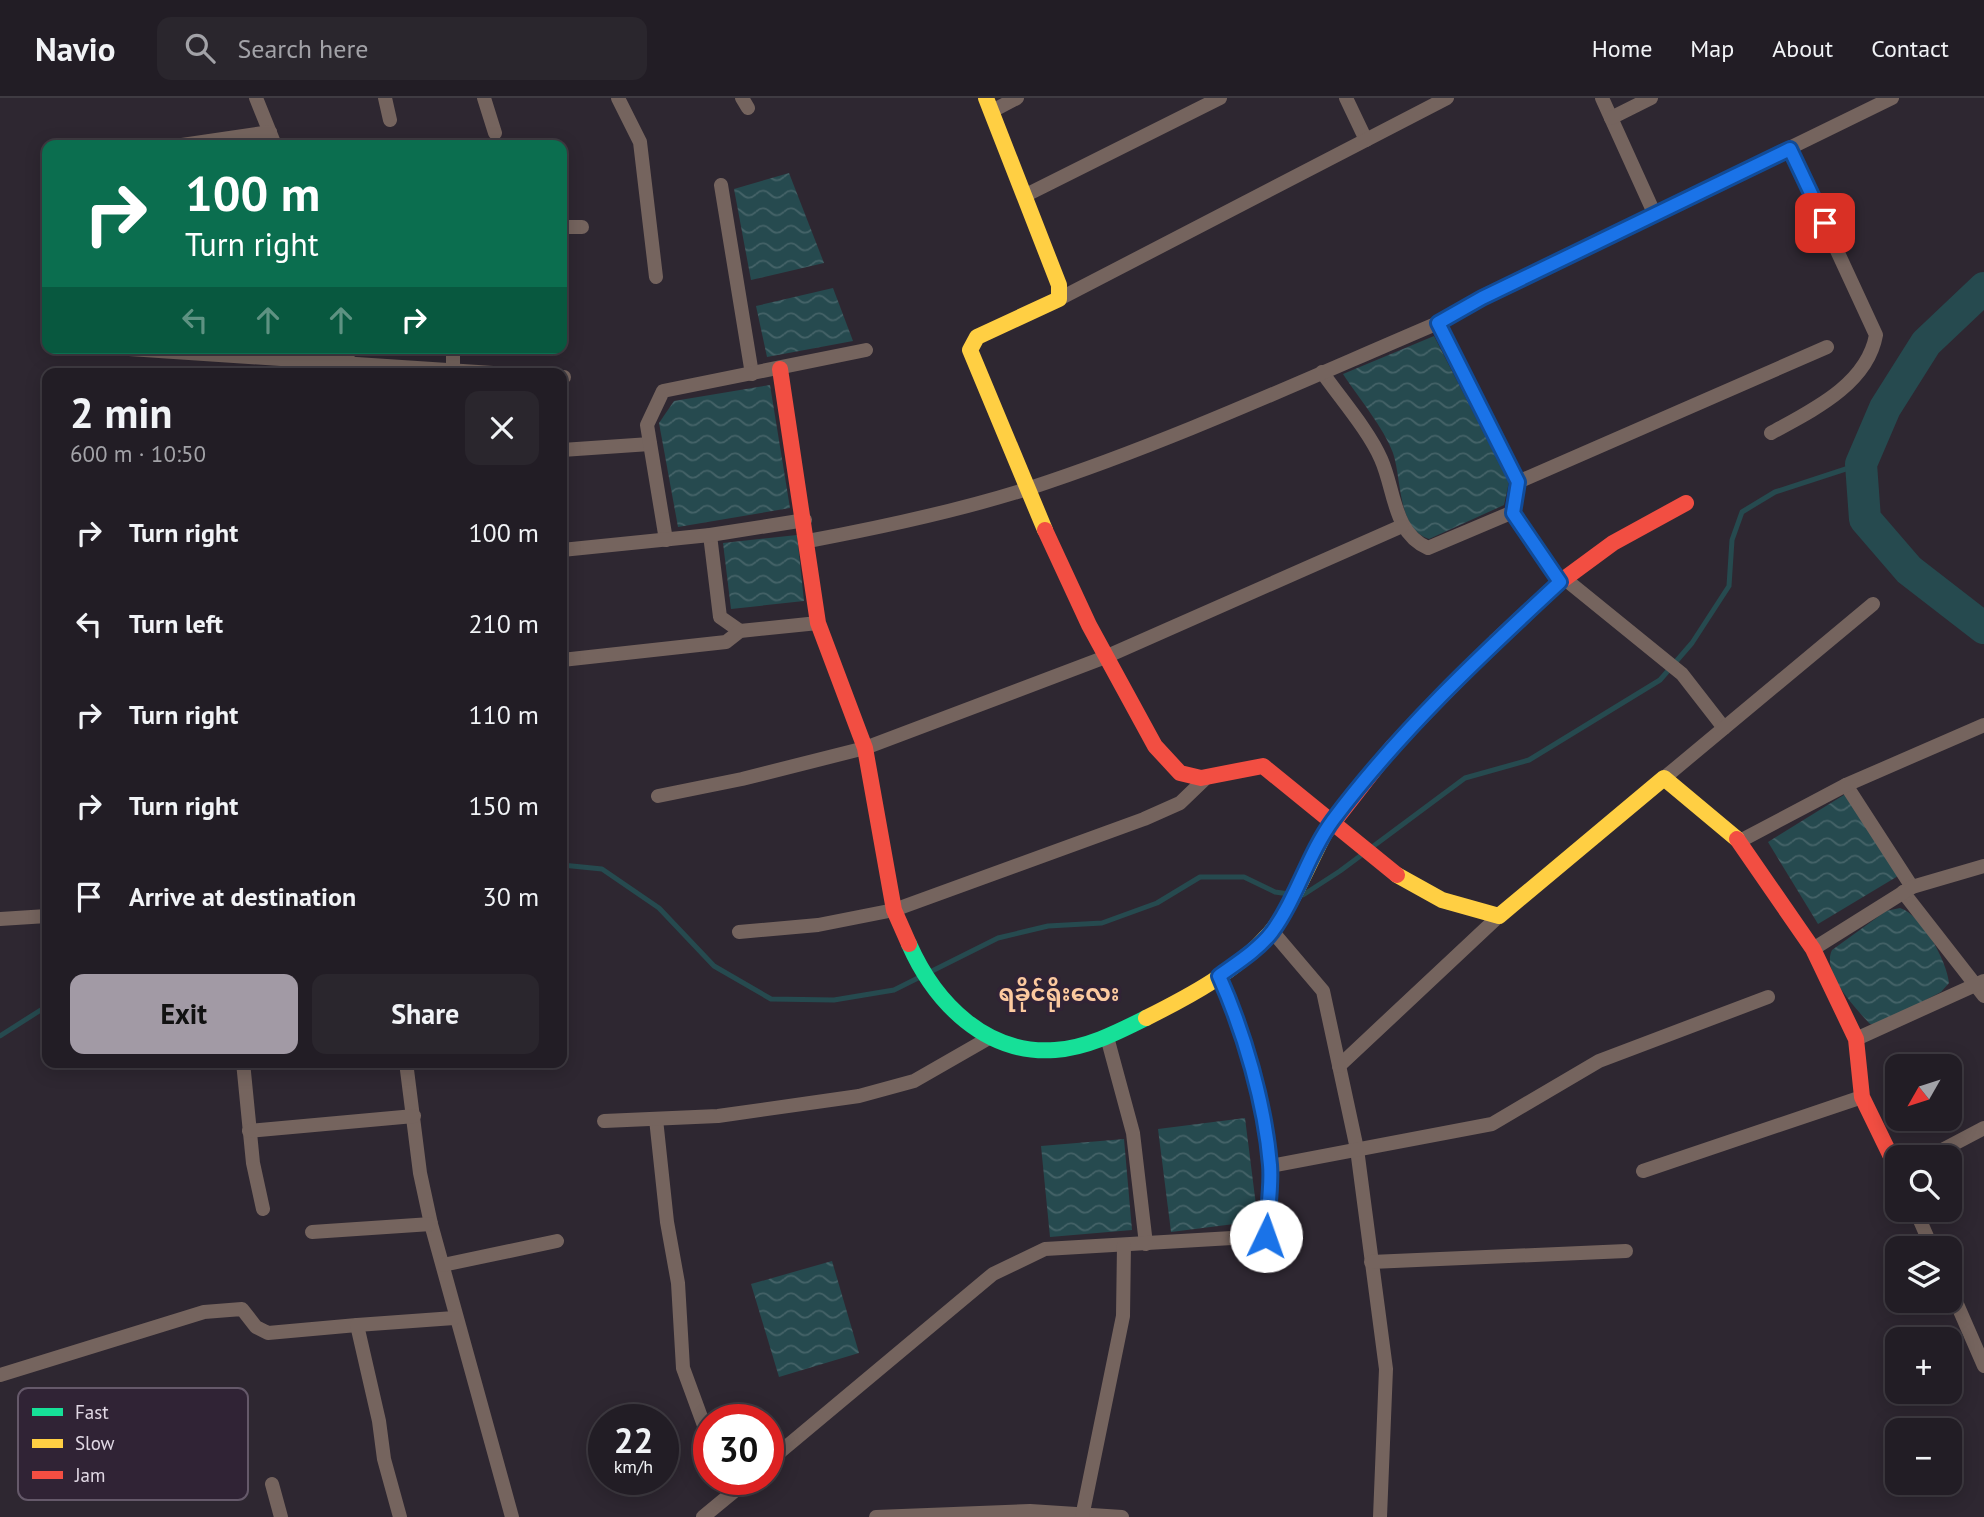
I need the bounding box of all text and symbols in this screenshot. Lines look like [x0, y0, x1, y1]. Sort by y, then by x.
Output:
search box [157, 17, 647, 80]
text: Navio [35, 27, 115, 70]
icon: search [181, 29, 219, 67]
text: Search here [237, 32, 369, 65]
text: Home [1592, 33, 1652, 64]
text: Map [1690, 33, 1734, 64]
text: About [1772, 33, 1833, 64]
text: Contact [1871, 33, 1949, 64]
text: 100 m [185, 161, 320, 225]
icon: right [70, 168, 161, 259]
pin [1795, 193, 1855, 253]
icon: arrive [1806, 204, 1844, 242]
text: Turn right [185, 223, 319, 265]
icon: left [176, 301, 214, 339]
icon: ahead [249, 301, 287, 339]
icon: ahead [322, 301, 360, 339]
icon: right [395, 301, 433, 339]
text: 2 min [70, 385, 172, 440]
button: close [465, 391, 539, 465]
text: 600 m · 10:50 [70, 439, 206, 468]
icon: right [70, 514, 108, 552]
text: Turn right [129, 516, 238, 549]
text: 100 m [468, 516, 539, 549]
icon: left [70, 605, 108, 643]
text: Turn left [129, 607, 223, 640]
text: 210 m [468, 607, 539, 640]
icon: right [70, 696, 108, 734]
text: Turn right [129, 698, 238, 731]
text: 110 m [468, 698, 539, 731]
icon: right [70, 787, 108, 825]
text: Turn right [129, 789, 238, 822]
text: 150 m [468, 789, 539, 822]
icon: arrive [70, 878, 108, 916]
text: Arrive at destination [129, 880, 356, 913]
text: 30 m [483, 880, 539, 913]
button: Exit [70, 974, 298, 1054]
button: Share [312, 974, 539, 1054]
district label: ရခိုင်ရိုးလေး [998, 977, 1120, 1012]
north arrow [1885, 1054, 1962, 1130]
map controls [1885, 1054, 1962, 1495]
button: search [1885, 1145, 1962, 1222]
position arrow [1229, 1199, 1303, 1273]
button: layers [1885, 1236, 1962, 1313]
button: + [1885, 1327, 1962, 1404]
legend [18, 1388, 248, 1500]
text: Fast [75, 1400, 109, 1424]
speed limit sign: 30 [693, 1404, 784, 1495]
text: 22 [614, 1417, 653, 1463]
button: − [1885, 1418, 1962, 1495]
text: Slow [75, 1431, 115, 1455]
text: km/h [614, 1455, 653, 1478]
text: Jam [74, 1463, 105, 1487]

